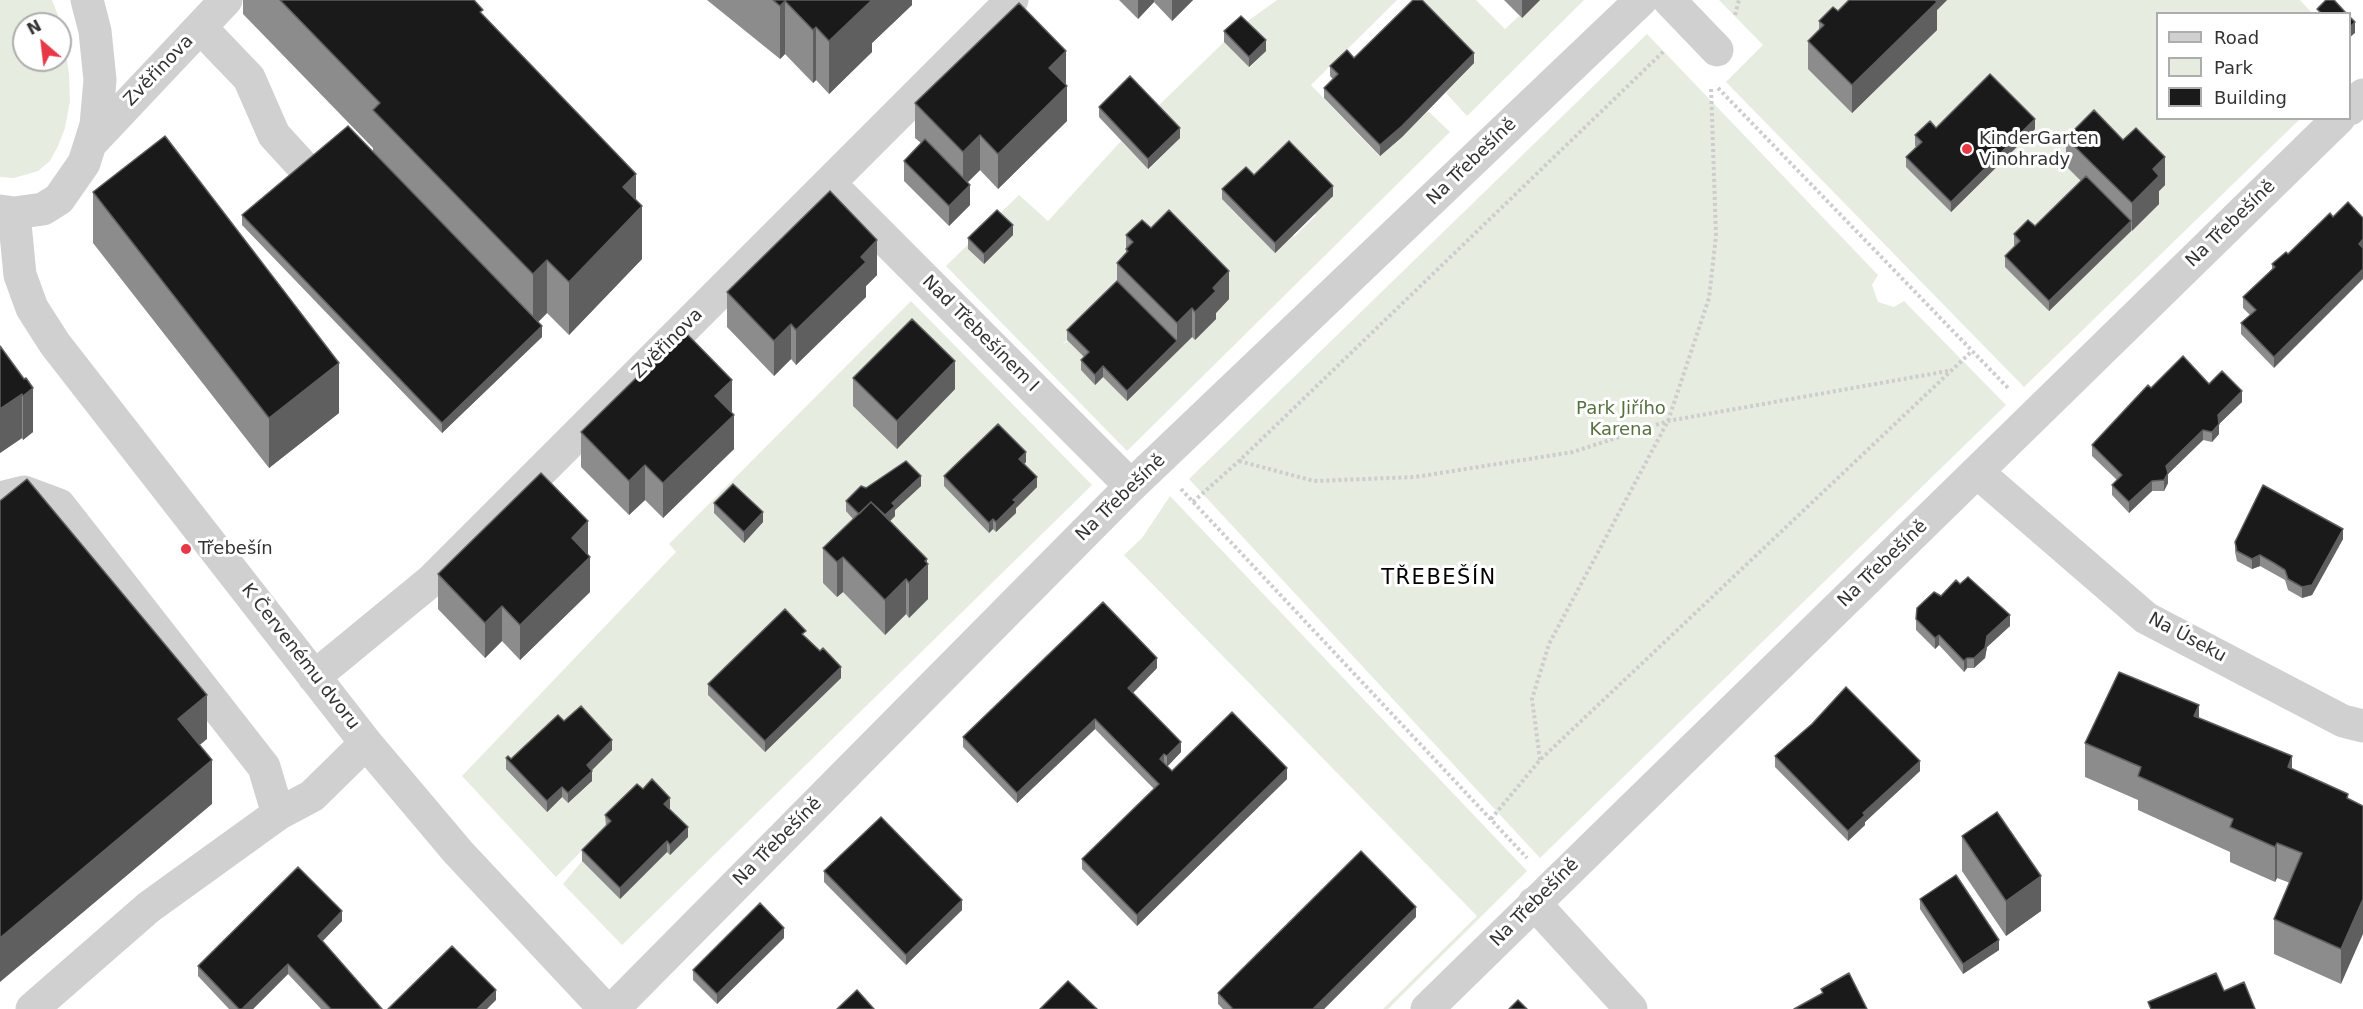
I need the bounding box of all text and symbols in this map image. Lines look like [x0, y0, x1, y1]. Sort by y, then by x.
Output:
north arrow [12, 12, 72, 72]
legend [2156, 12, 2351, 120]
text: N [24, 16, 45, 39]
text: Road [2214, 27, 2259, 48]
street label: Zvěřinova [120, 31, 198, 111]
text: Park [2214, 57, 2253, 78]
text: Building [2214, 87, 2287, 108]
street label: Na Třebešíně [1423, 114, 1521, 210]
place label: KinderGarten Vinohrady [1979, 128, 2099, 170]
marker: KinderGarten Vinohrady [1960, 142, 1974, 156]
street label: Na Třebešíně [2182, 176, 2280, 272]
street label: Nad Třebešínem I [917, 271, 1043, 397]
street label: Zvěřinova [628, 304, 708, 384]
park label: Park Jiřího Karena [1576, 398, 1666, 440]
street label: Na Třebešíně [1072, 450, 1170, 546]
street label: Na Třebešíně [1834, 516, 1932, 612]
place label: Třebešín [198, 538, 273, 560]
marker: Třebešín [179, 542, 193, 556]
district label: TŘEBEŠÍN [1381, 566, 1497, 592]
street label: K Červenému dvoru [236, 580, 364, 734]
street label: Na Úseku [2144, 608, 2230, 668]
street label: Na Třebešíně [729, 793, 827, 891]
street label: Na Třebešíně [1486, 854, 1584, 952]

